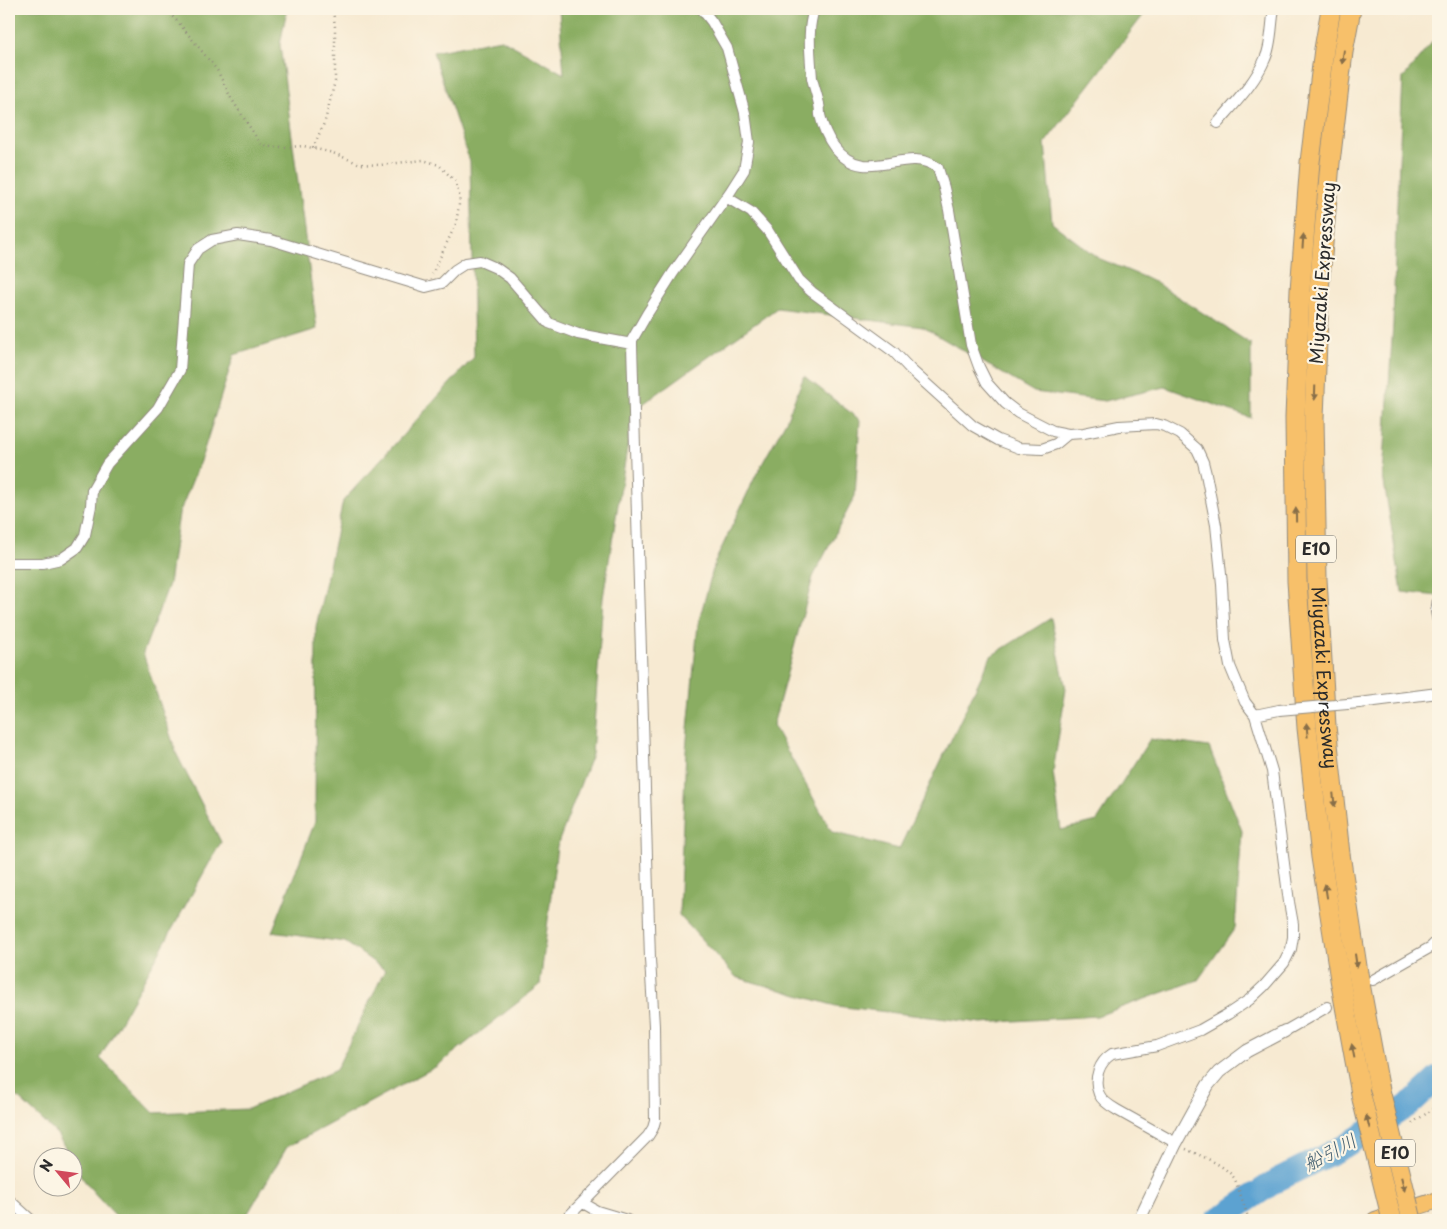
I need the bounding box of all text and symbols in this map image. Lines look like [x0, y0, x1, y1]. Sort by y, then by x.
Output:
one-way arrow [1339, 49, 1347, 65]
street label: Miyazaki Expressway [1302, 181, 1341, 365]
one-way arrow [1300, 233, 1308, 249]
one-way arrow [1311, 385, 1319, 401]
one-way arrow [1292, 507, 1300, 523]
road number: E10 [1296, 536, 1336, 562]
street label: Miyazaki Expressway [1305, 586, 1346, 770]
one-way arrow [1303, 722, 1311, 738]
one-way arrow [1330, 792, 1338, 808]
one-way arrow [1322, 883, 1330, 899]
one-way arrow [1353, 953, 1361, 969]
one-way arrow [1349, 1043, 1357, 1059]
one-way arrow [1364, 1114, 1372, 1129]
water label: 船引川 [1298, 1125, 1361, 1177]
road number: E10 [1375, 1140, 1415, 1166]
north arrow [32, 1146, 82, 1196]
text: N [34, 1156, 58, 1175]
one-way arrow [1399, 1177, 1407, 1192]

